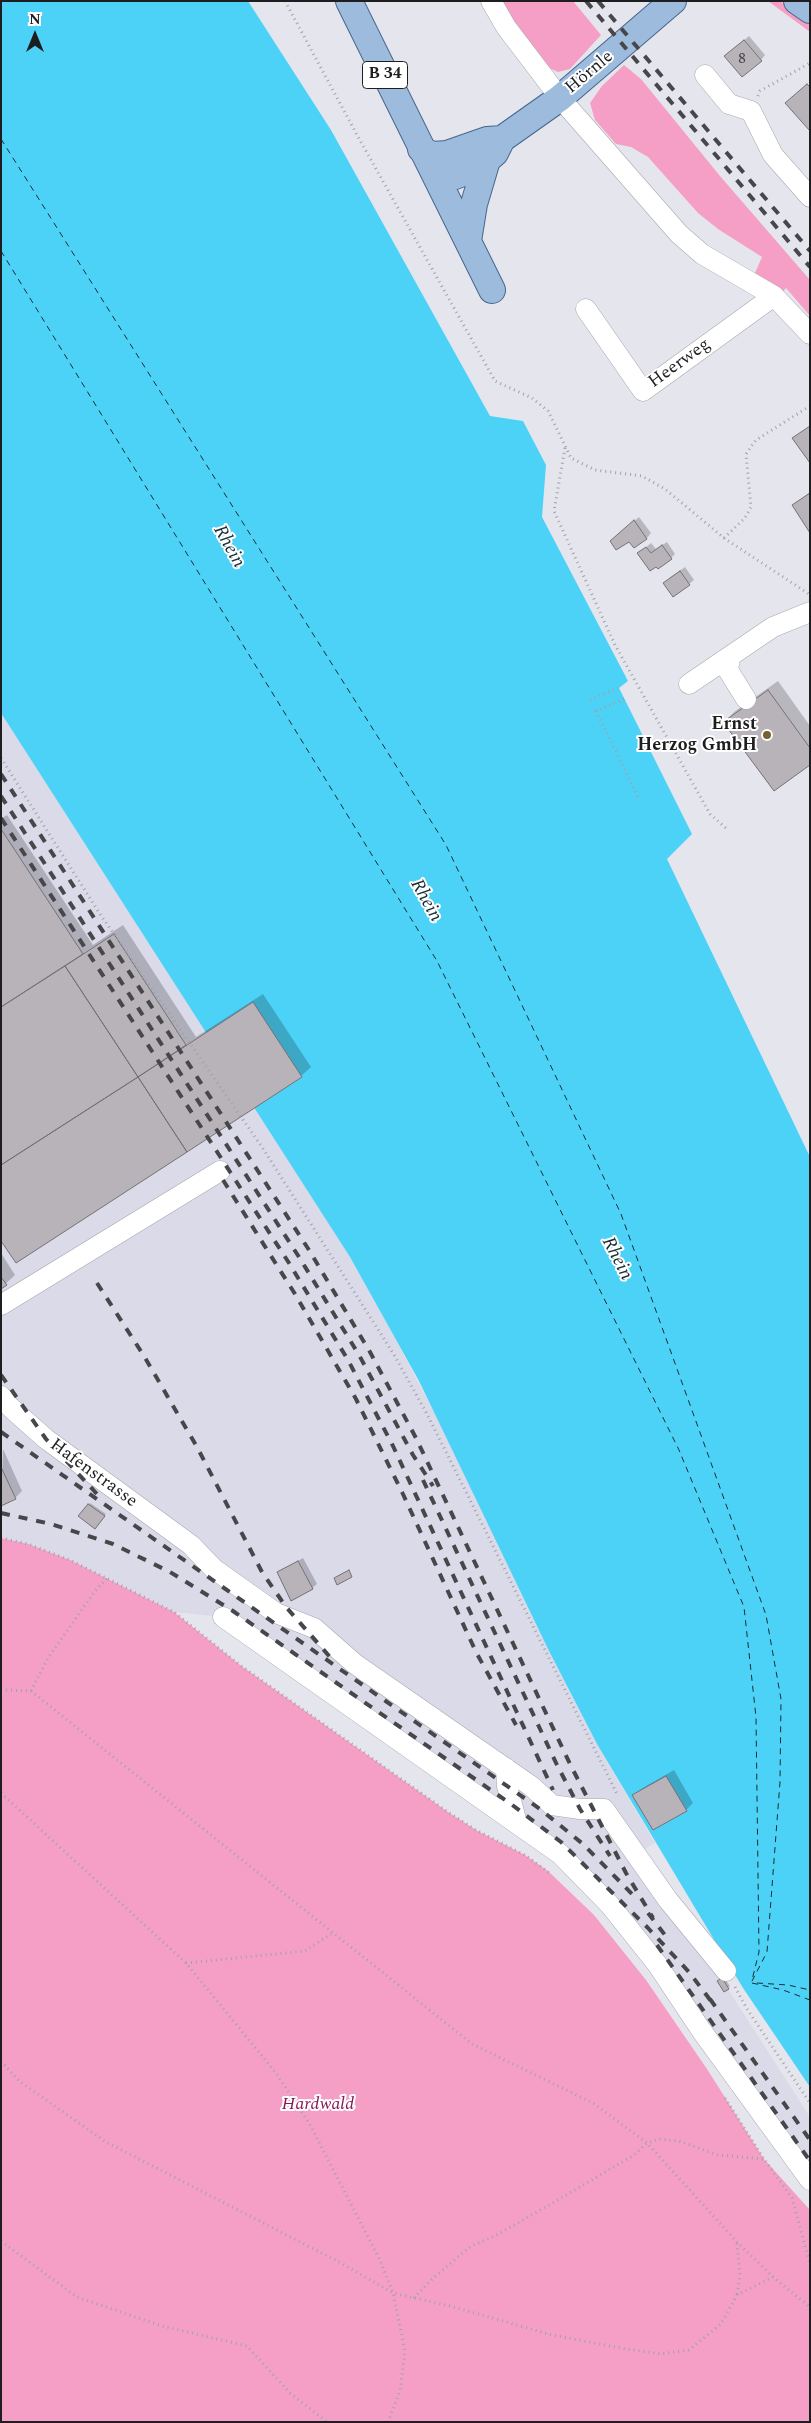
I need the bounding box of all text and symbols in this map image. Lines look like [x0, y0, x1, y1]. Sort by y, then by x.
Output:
text: N [29, 9, 41, 30]
north arrow [10, 10, 60, 60]
street label: Hörnle [562, 47, 618, 99]
house number: 8 [738, 51, 746, 69]
road number: B 34 [362, 62, 408, 88]
street label: Heerweg [645, 334, 715, 394]
water label: Rhein [207, 522, 249, 572]
place label: Ernst Herzog GmbH [637, 714, 757, 756]
marker: Ernst Herzog GmbH [761, 729, 773, 741]
water label: Rhein [404, 876, 446, 926]
water label: Rhein [596, 1234, 636, 1284]
street label: Hafenstrasse [45, 1435, 141, 1513]
park label: Hardwald [282, 2094, 354, 2116]

